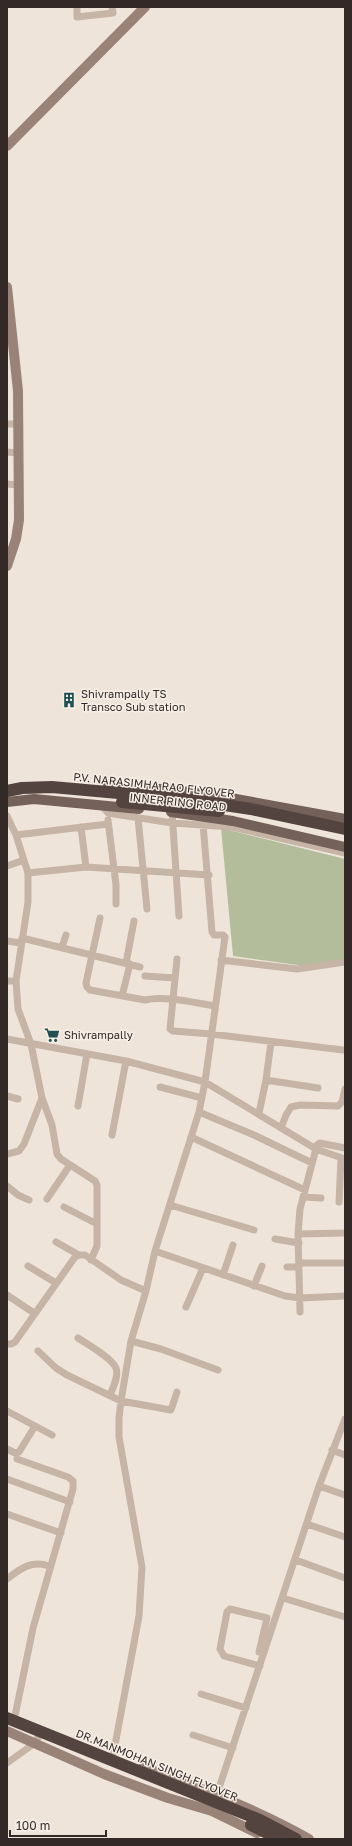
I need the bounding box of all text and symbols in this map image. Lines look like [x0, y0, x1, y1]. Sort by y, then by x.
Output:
place label: Shivrampally TS Transco Sub station [81, 687, 185, 713]
building icon: Shivrampally TS Transco Sub station [60, 691, 78, 709]
street label: P.V. NARASIMHA RAO FLYOVER [73, 770, 235, 799]
street label: INNER RING ROAD [129, 790, 227, 813]
supermarket icon: Shivrampally [43, 1026, 61, 1044]
place label: Shivrampally [64, 1028, 133, 1041]
street label: DR.MANMOHAN SINGH FLYOVER [74, 1726, 240, 1803]
scale bar [10, 1812, 106, 1838]
text: 100 m [16, 1818, 50, 1833]

